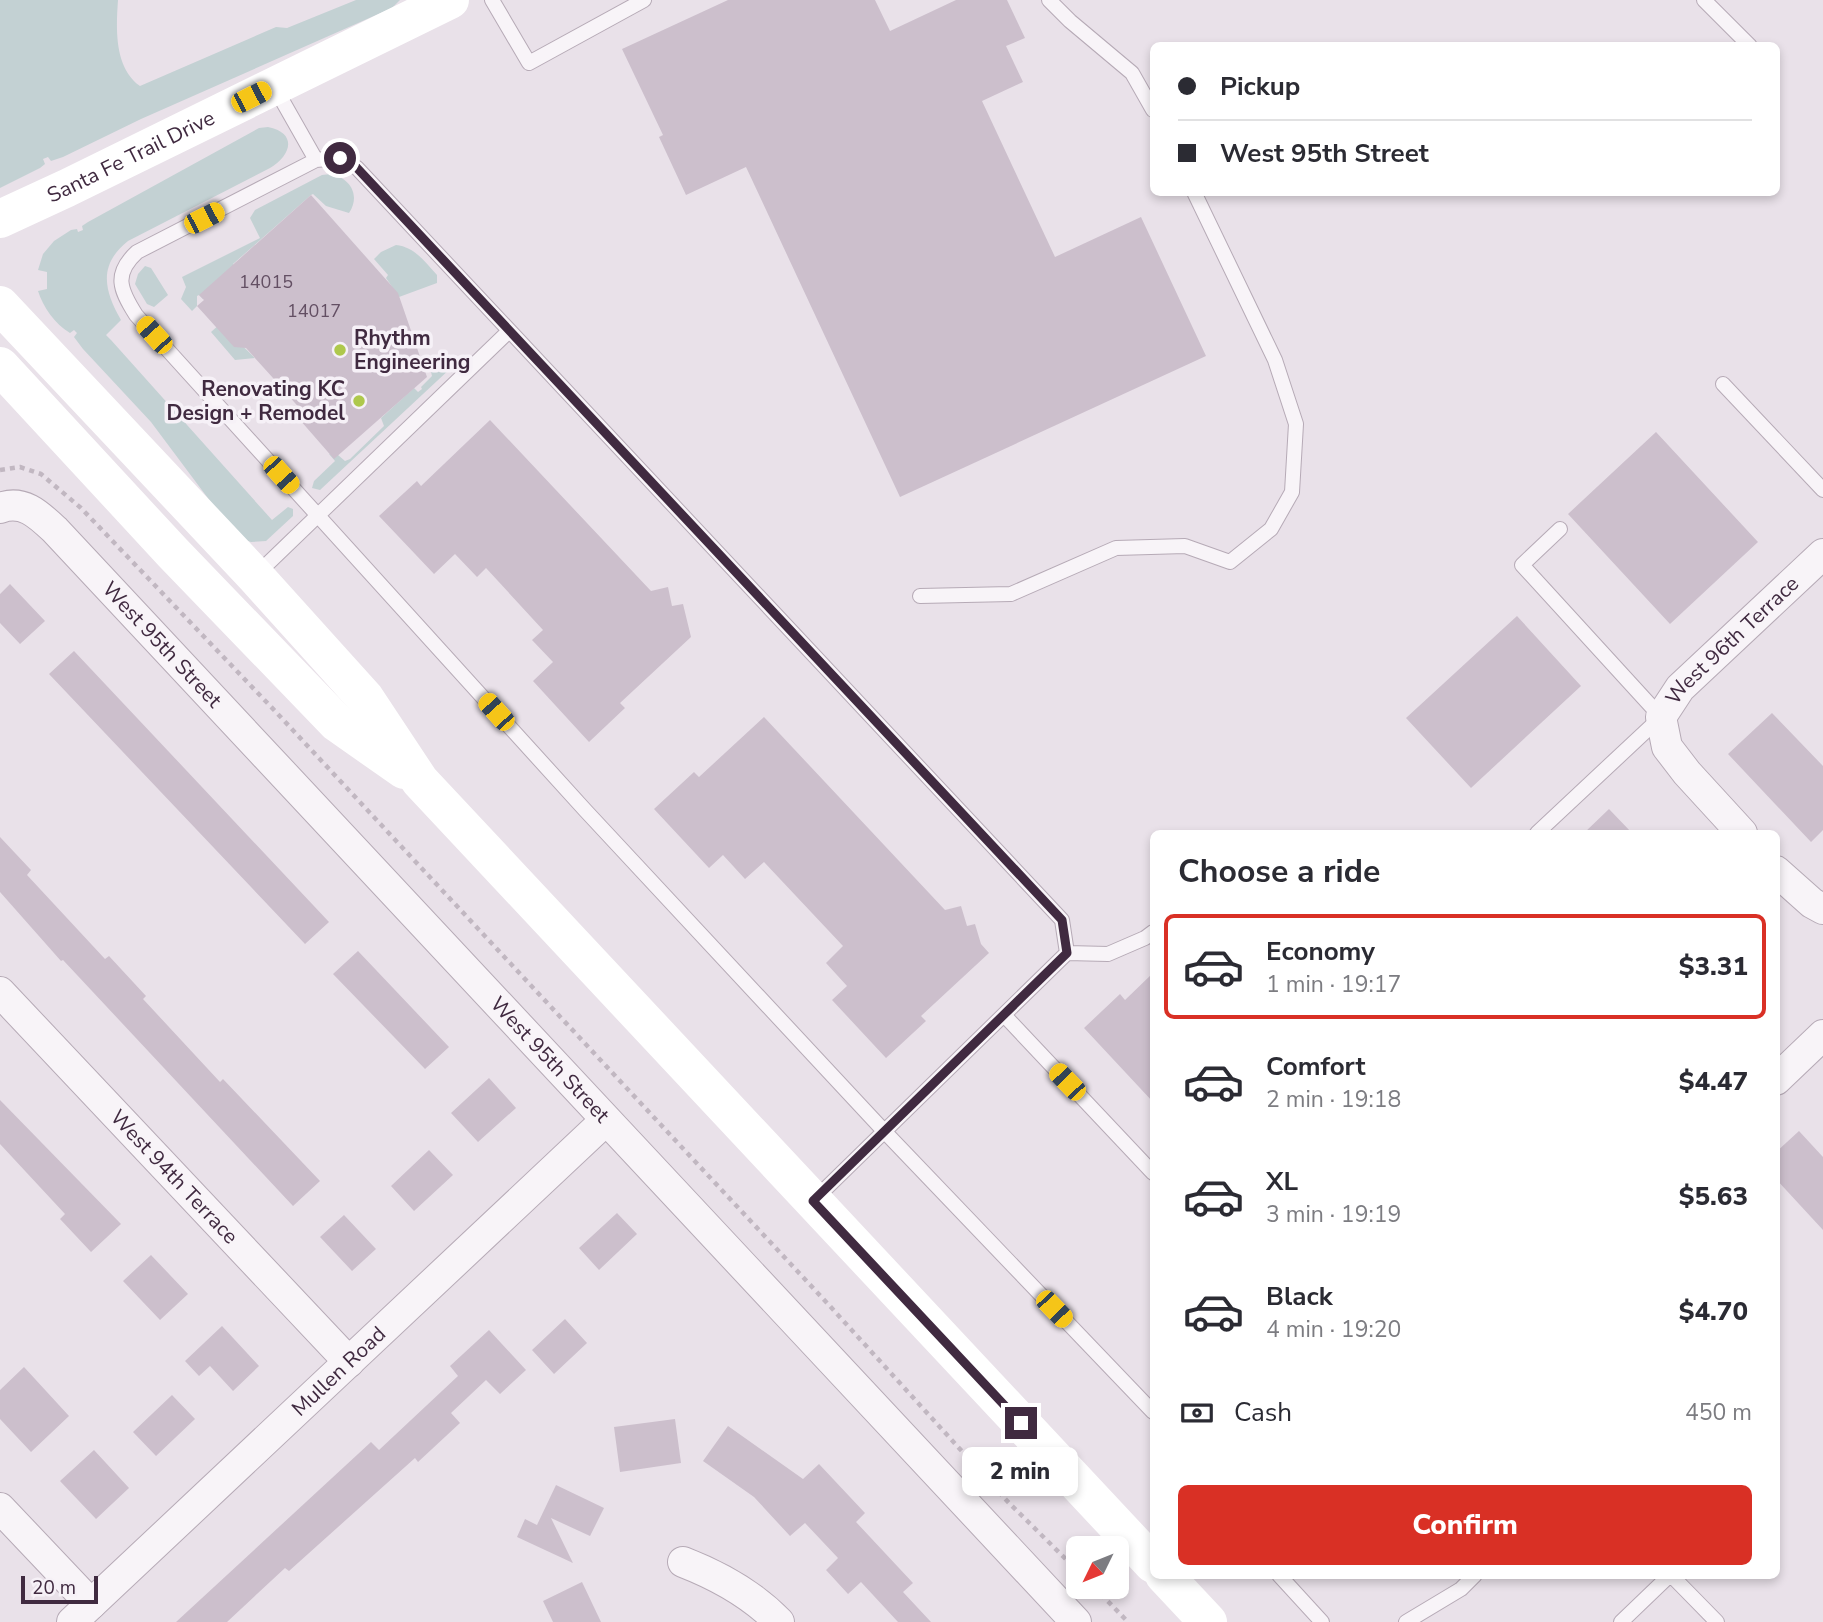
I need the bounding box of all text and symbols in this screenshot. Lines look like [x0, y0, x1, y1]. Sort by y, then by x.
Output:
text: Pickup [1220, 69, 1300, 104]
car [228, 78, 275, 116]
street label: Santa Fe Trail Drive [42, 104, 219, 209]
text: West 95th Street [1220, 136, 1429, 171]
route start [324, 142, 356, 174]
car [181, 199, 228, 237]
house number: 14015 [239, 270, 293, 294]
house number: 14017 [287, 299, 341, 323]
car [133, 312, 176, 358]
place label: Rhythm Engineering [354, 324, 470, 376]
marker: Rhythm Engineering [332, 342, 348, 358]
place label: Renovating KC Design + Remodel [166, 375, 345, 427]
marker: Renovating KC Design + Remodel [351, 393, 367, 409]
car [260, 452, 303, 498]
street label: West 96th Terrace [1659, 570, 1805, 710]
street label: West 95th Street [96, 575, 228, 714]
car [475, 689, 518, 735]
text: Choose a ride [1178, 850, 1380, 893]
text: Economy [1266, 934, 1375, 969]
icon: car [1182, 935, 1245, 998]
text: $3.31 [1679, 949, 1748, 984]
text: 1 min · 19:17 [1266, 969, 1401, 1000]
street label: West 95th Street [484, 990, 616, 1129]
text: Comfort [1266, 1049, 1366, 1084]
icon: car [1182, 1050, 1245, 1113]
car [1045, 1060, 1090, 1104]
text: $4.47 [1679, 1064, 1748, 1099]
text: 2 min · 19:18 [1266, 1084, 1401, 1115]
street label: West 94th Terrace [104, 1104, 244, 1250]
text: XL [1266, 1164, 1298, 1199]
icon: car [1182, 1165, 1245, 1228]
text: $5.63 [1679, 1179, 1748, 1214]
text: 3 min · 19:19 [1266, 1199, 1401, 1230]
text: Black [1266, 1279, 1333, 1314]
icon: car [1182, 1280, 1245, 1343]
car [1032, 1287, 1077, 1331]
text: $4.70 [1679, 1294, 1748, 1329]
text: 4 min · 19:20 [1266, 1314, 1401, 1345]
street label: Mullen Road [286, 1320, 392, 1422]
icon: cash [1178, 1394, 1216, 1432]
text: Cash [1234, 1395, 1292, 1430]
text: 450 m [1685, 1397, 1752, 1428]
route end [1005, 1407, 1037, 1439]
callout: 2 min [963, 1448, 1079, 1496]
text: 2 min [990, 1456, 1050, 1487]
button: Confirm [1178, 1485, 1752, 1565]
north arrow [1066, 1536, 1129, 1600]
map controls [1066, 1536, 1129, 1599]
scale bar [21, 1573, 98, 1605]
text: 20 m [32, 1575, 76, 1601]

